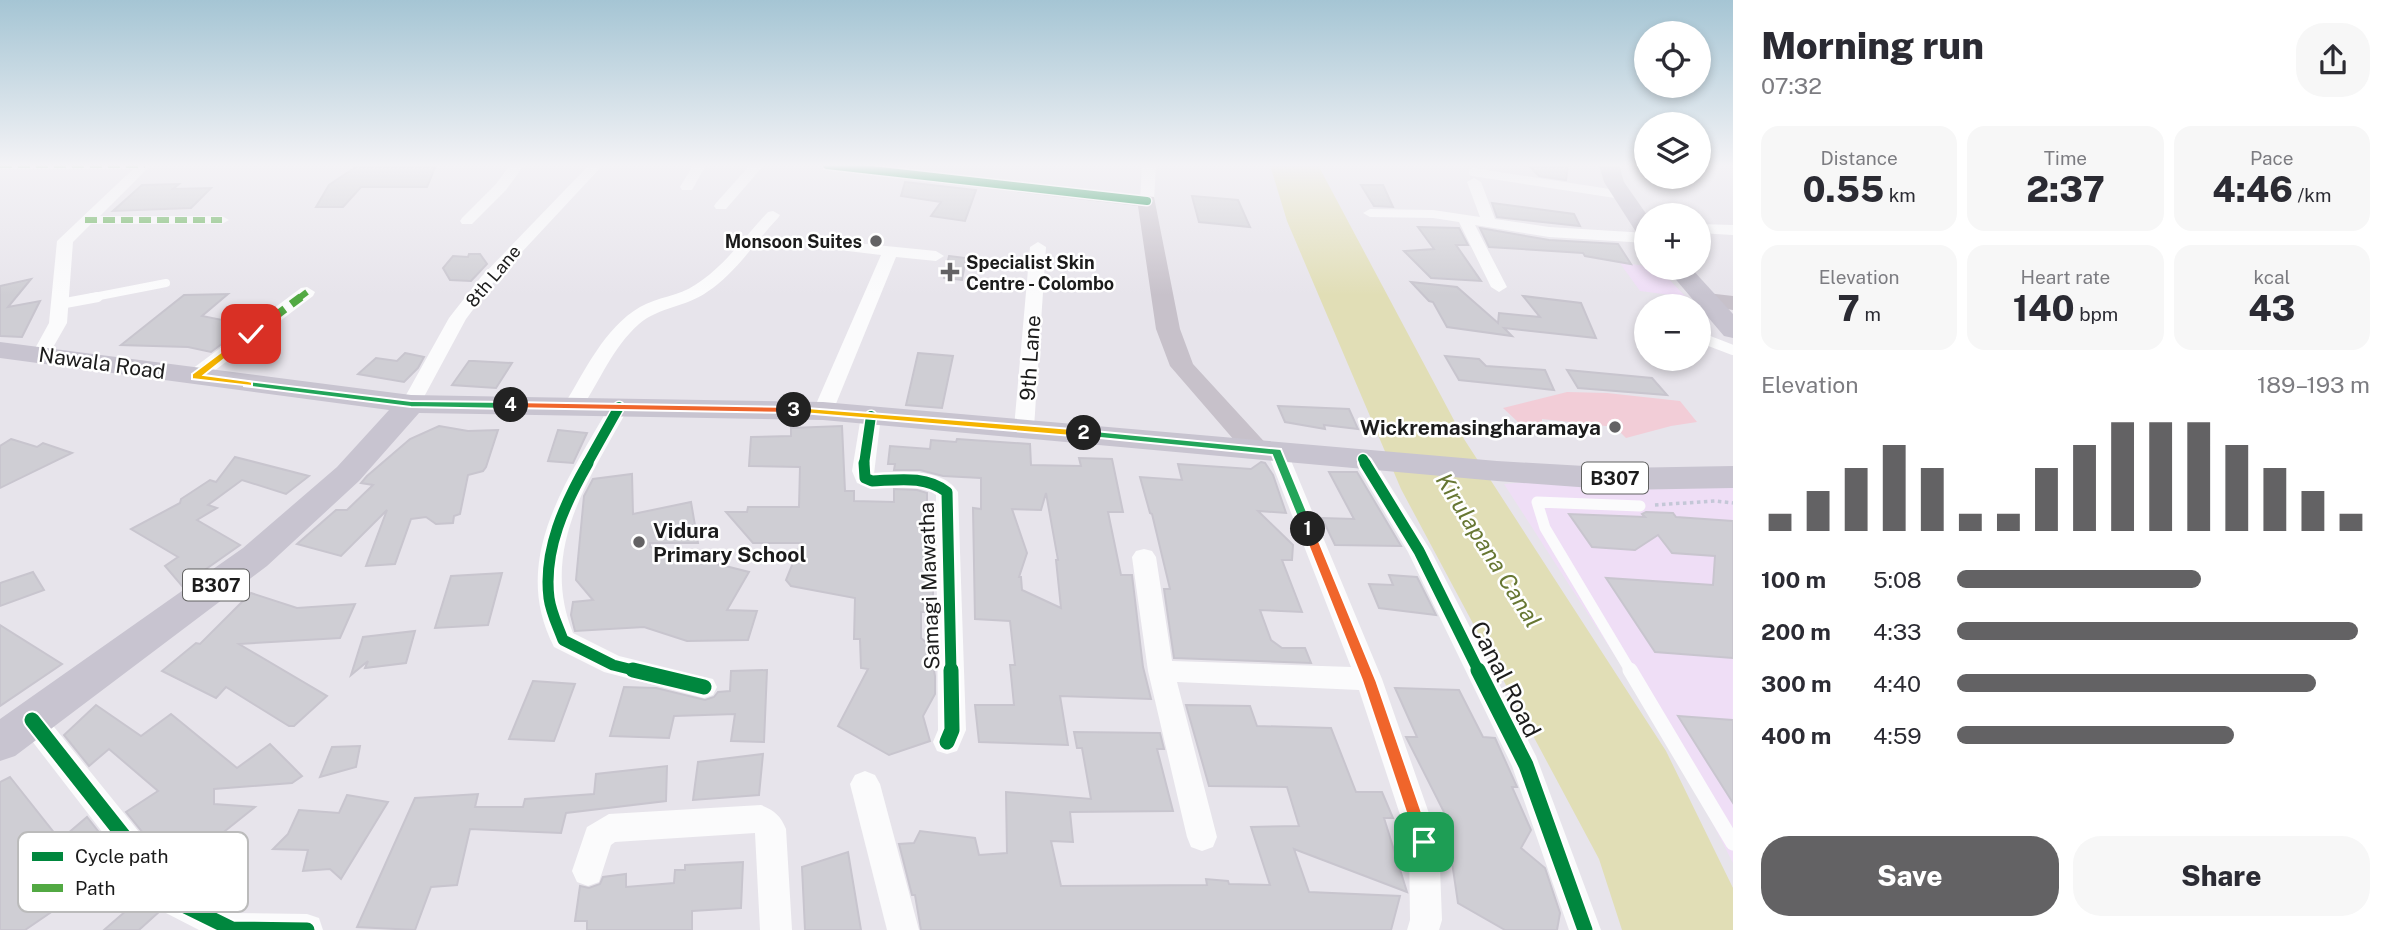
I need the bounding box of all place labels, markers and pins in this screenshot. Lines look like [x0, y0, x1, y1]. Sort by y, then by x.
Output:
place label: Monsoon Suites [725, 231, 862, 252]
marker: Monsoon Suites [868, 233, 884, 249]
place label: Specialist Skin Centre - Colombo [966, 252, 1114, 294]
marker: Specialist Skin Centre - Colombo [940, 262, 960, 282]
pin [221, 304, 281, 364]
pin: 4 [494, 388, 528, 422]
pin: 3 [776, 392, 812, 428]
place label: Wickremasingharamaya [1360, 415, 1601, 440]
pin: 2 [1066, 416, 1102, 450]
marker: Wickremasingharamaya [1607, 419, 1623, 435]
pin: 1 [1290, 512, 1326, 546]
place label: Vidura Primary School [653, 518, 806, 567]
marker: Vidura Primary School [631, 534, 647, 550]
pin [1394, 812, 1454, 872]

